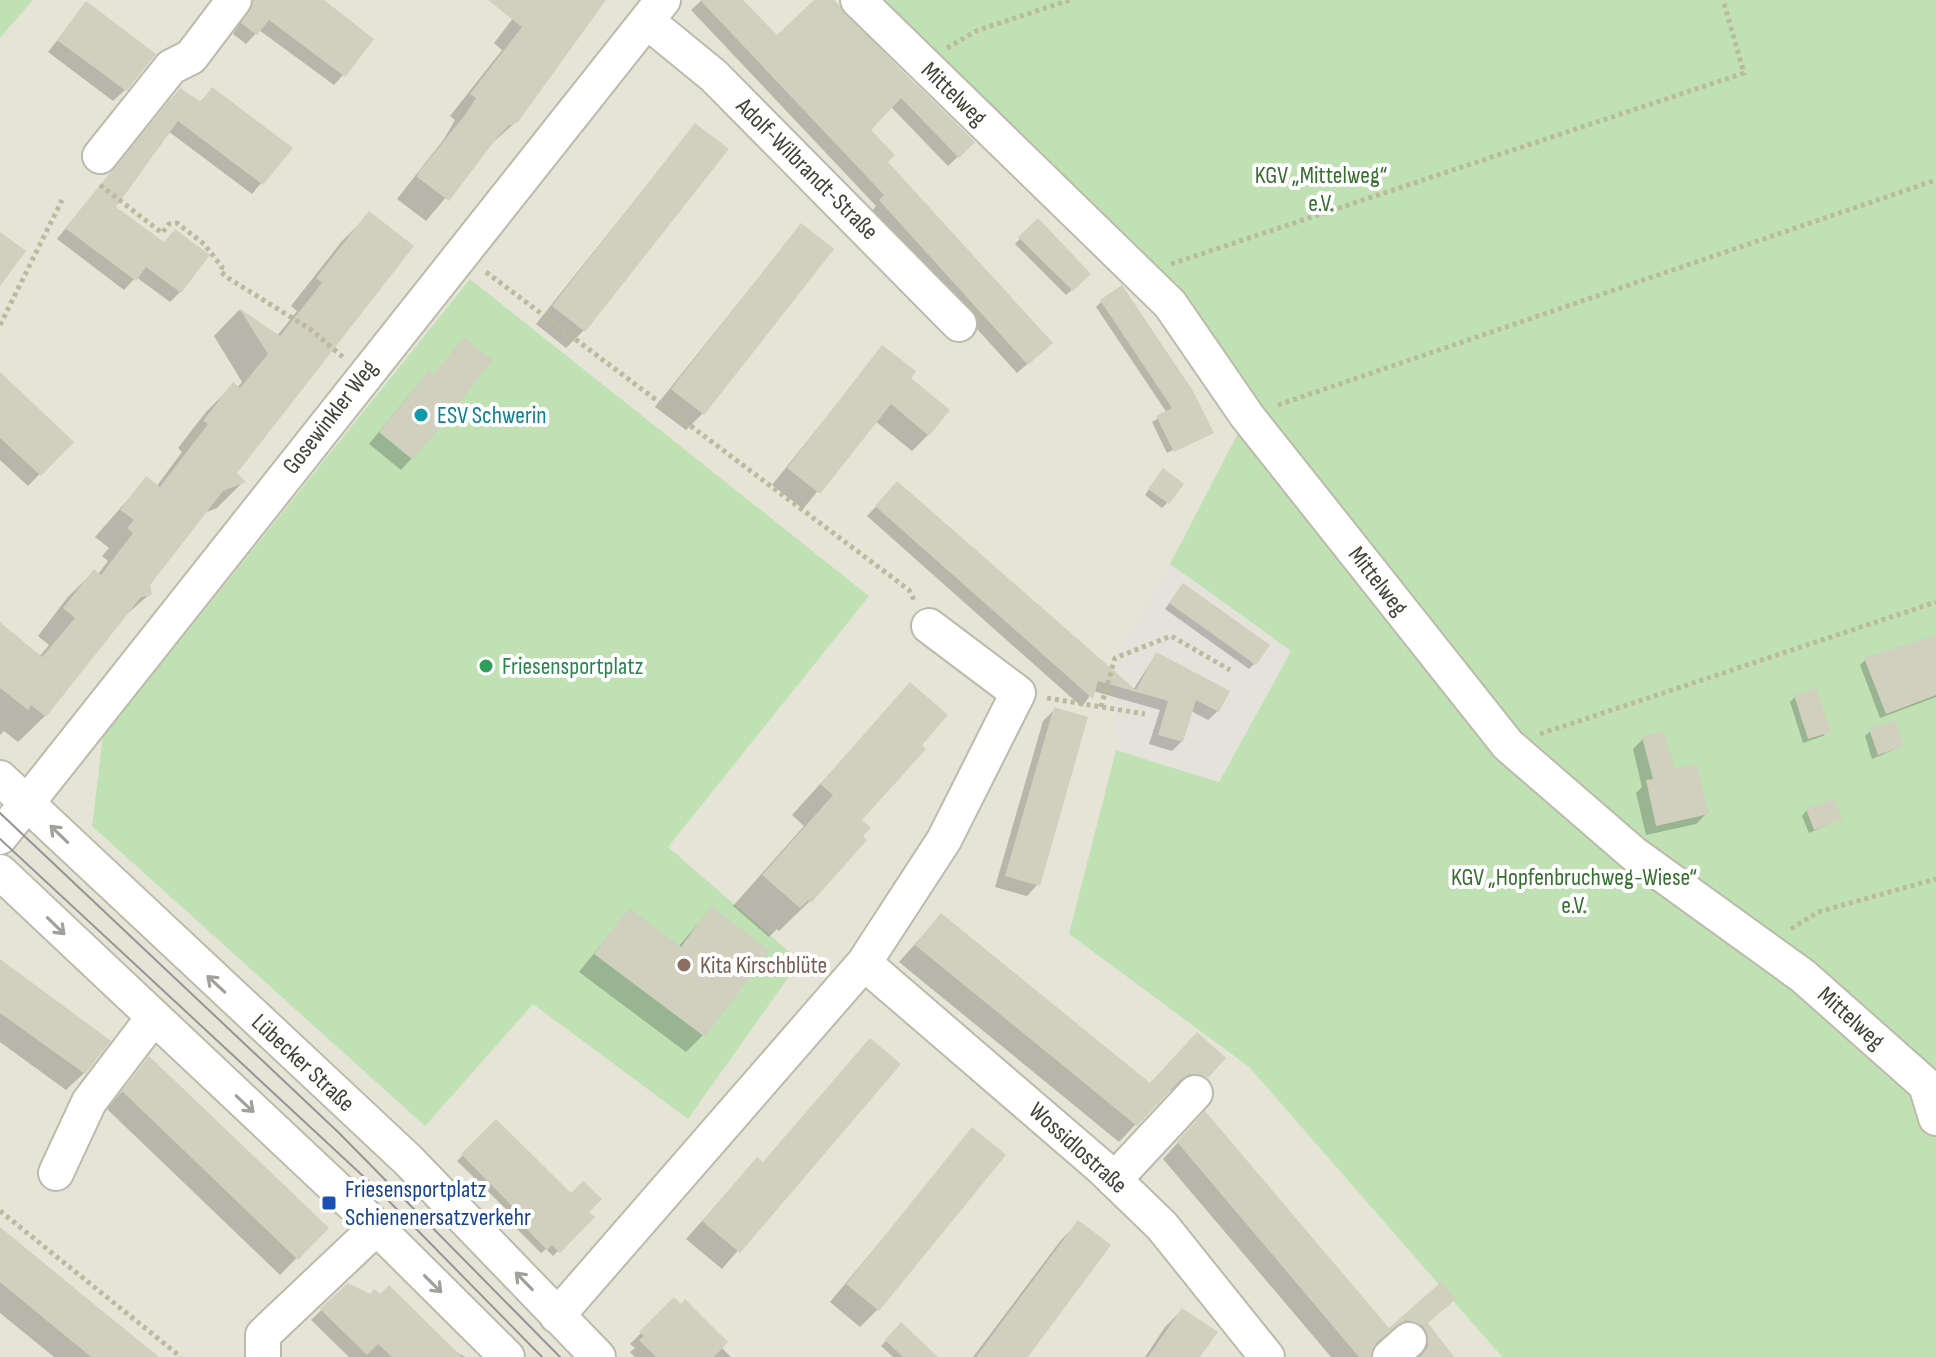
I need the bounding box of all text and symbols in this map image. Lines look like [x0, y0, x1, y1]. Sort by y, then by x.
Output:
street label: Mittelweg [915, 56, 993, 132]
street label: Adolf-Wilbrandt-Straße [729, 91, 884, 246]
park label: KGV „Mittelweg“ e.V. [1255, 161, 1387, 218]
street label: Gosewinkler Weg [276, 354, 384, 480]
place label: ESV Schwerin [437, 401, 547, 430]
marker: ESV Schwerin [412, 406, 430, 424]
street label: Mittelweg [1342, 541, 1414, 621]
place label: Friesensportplatz [502, 652, 644, 681]
marker: Friesensportplatz [477, 657, 495, 675]
one-way arrow [49, 824, 69, 843]
park label: KGV „Hopfenbruchweg-Wiese“ e.V. [1451, 863, 1697, 920]
one-way arrow [46, 916, 66, 935]
place label: Kita Kirschblüte [700, 951, 827, 980]
marker: Kita Kirschblüte [675, 956, 693, 974]
one-way arrow [207, 975, 227, 993]
street label: Mittelweg [1812, 981, 1890, 1055]
street label: Lübecker Straße [245, 1008, 361, 1118]
one-way arrow [235, 1095, 255, 1113]
street label: Wossidlostraße [1023, 1096, 1133, 1200]
place label: Friesensportplatz Schienenersatzverkehr [345, 1175, 531, 1232]
marker: Friesensportplatz Schienenersatzverkehr [320, 1194, 338, 1212]
one-way arrow [515, 1272, 534, 1291]
one-way arrow [423, 1274, 442, 1293]

